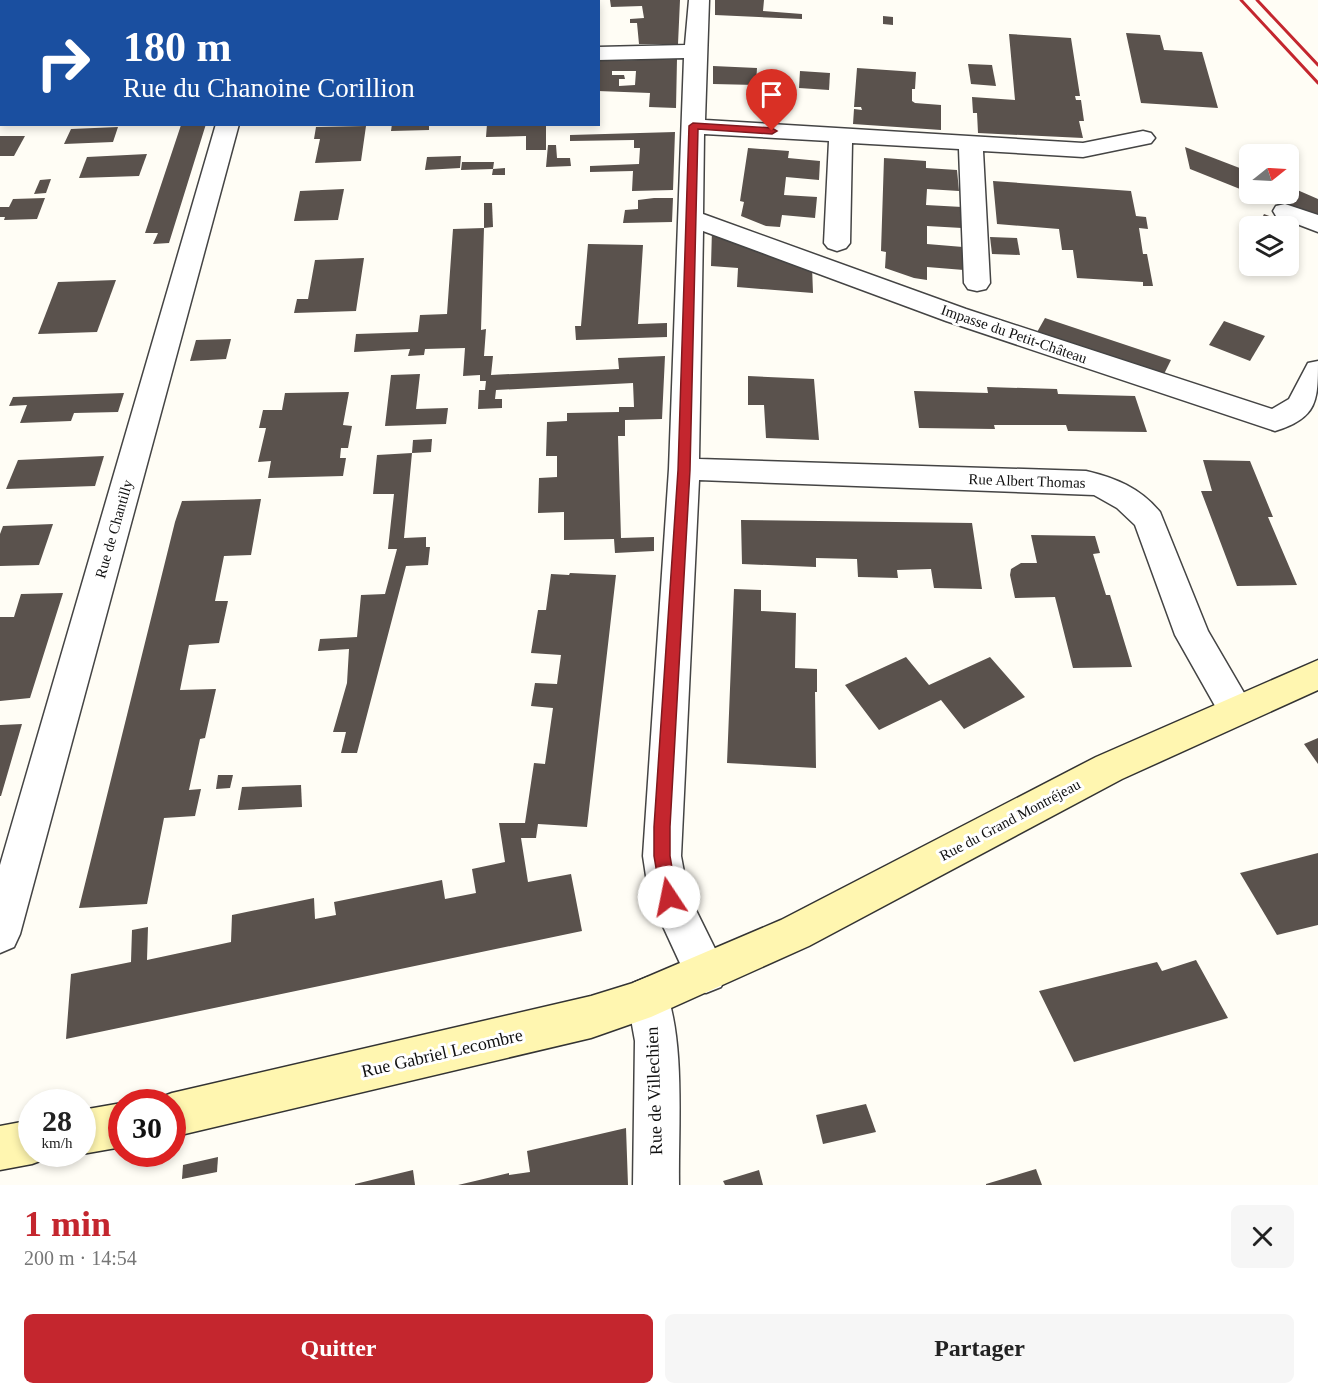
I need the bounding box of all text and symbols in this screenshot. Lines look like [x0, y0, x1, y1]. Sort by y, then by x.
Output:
icon: right [24, 24, 102, 102]
text: 180 m [123, 24, 232, 70]
pin [746, 69, 797, 131]
text: Rue du Chanoine Corillion [123, 73, 415, 103]
icon: arrive [755, 78, 788, 111]
north arrow [1239, 144, 1299, 204]
map controls [1239, 144, 1299, 276]
button: layers [1239, 216, 1299, 276]
street label: Impasse du Petit-Château [939, 301, 1090, 367]
street label: Rue Albert Thomas [968, 471, 1086, 491]
street label: Rue de Chantilly [92, 477, 136, 580]
street label: Rue du Grand Montréjeau [937, 776, 1084, 864]
position arrow [637, 865, 701, 929]
street label: Rue Gabriel Lecombre [359, 1025, 525, 1081]
street label: Rue de Villechien [642, 1026, 666, 1156]
speed limit sign: 30 [108, 1089, 186, 1167]
text: 28 [42, 1104, 72, 1137]
text: km/h [42, 1135, 72, 1151]
text: 1 min [24, 1204, 111, 1244]
button: close [1231, 1205, 1294, 1268]
text: 200 m · 14:54 [24, 1247, 137, 1269]
button: Quitter [24, 1314, 653, 1383]
button: Partager [665, 1314, 1294, 1383]

